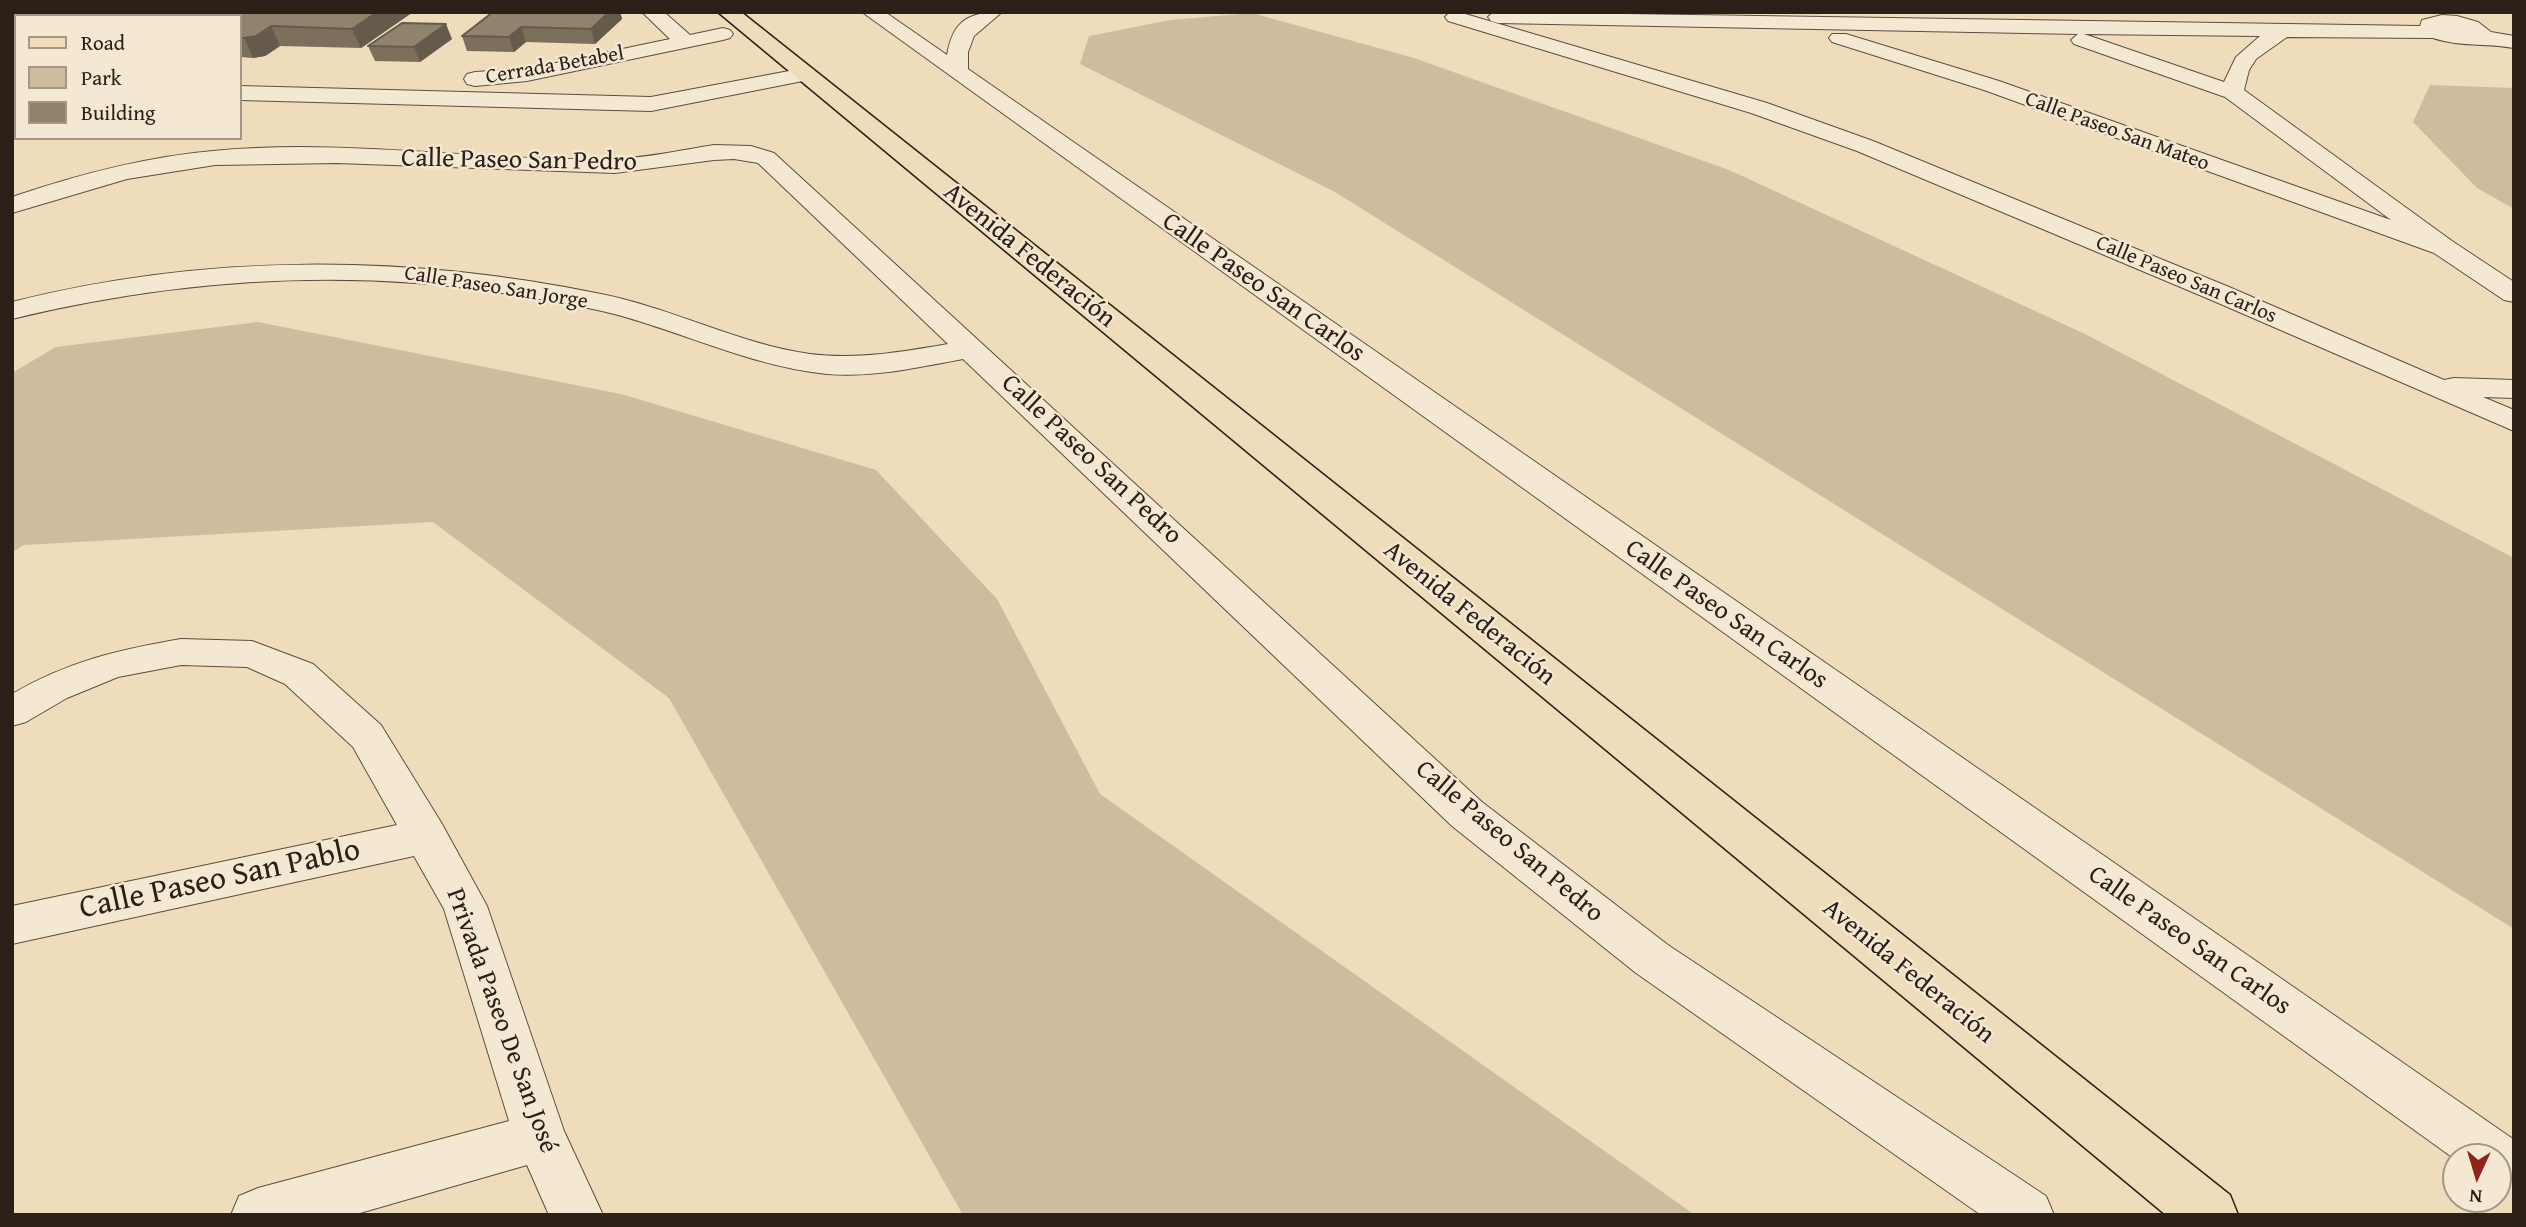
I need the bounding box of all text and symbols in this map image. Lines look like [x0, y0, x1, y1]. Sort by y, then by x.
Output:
legend [14, 14, 242, 140]
text: Road [81, 27, 125, 58]
street label: Cerrada Betabel [484, 41, 626, 91]
text: Park [81, 62, 122, 93]
street label: Calle Paseo San Mateo [2022, 87, 2212, 177]
text: Building [81, 97, 155, 128]
street label: Calle Paseo San Pedro [401, 143, 637, 179]
street label: Avenida Federación [937, 177, 1121, 335]
street label: Calle Paseo San Carlos [1156, 206, 1370, 370]
street label: Calle Paseo San Carlos [2092, 231, 2280, 329]
street label: Calle Paseo San Jorge [403, 261, 589, 315]
street label: Calle Paseo San Pedro [994, 368, 1188, 552]
street label: Calle Paseo San Carlos [1619, 533, 1833, 697]
street label: Avenida Federación [1377, 535, 1561, 693]
street label: Calle Paseo San Pedro [1409, 754, 1609, 930]
street label: Calle Paseo San Pablo [76, 831, 364, 929]
street label: Calle Paseo San Carlos [2082, 859, 2296, 1023]
street label: Privada Paseo De San José [439, 884, 563, 1158]
street label: Avenida Federación [1816, 893, 2000, 1051]
north arrow [2442, 1143, 2512, 1213]
text: N [2468, 1183, 2483, 1211]

